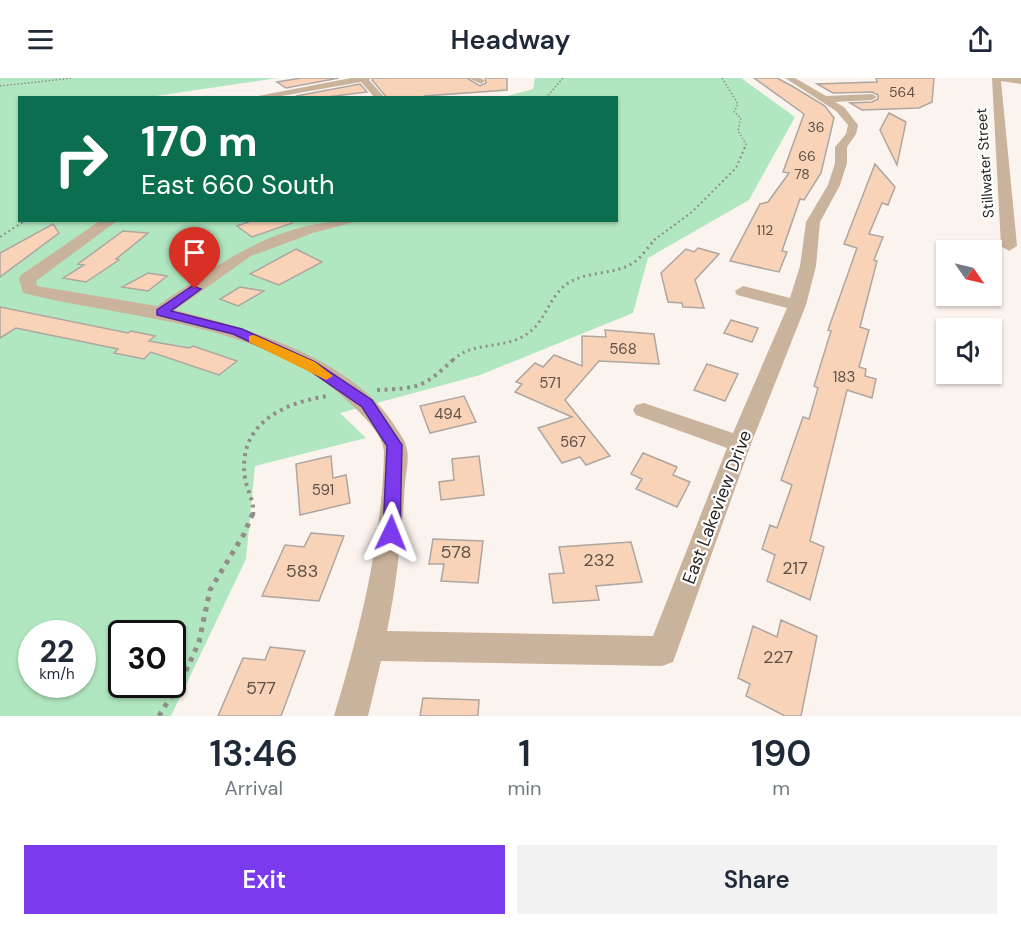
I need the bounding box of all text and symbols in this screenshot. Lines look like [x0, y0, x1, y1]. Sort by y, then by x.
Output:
text: Headway [451, 22, 570, 57]
icon: menu [24, 23, 57, 56]
icon: share [964, 23, 997, 56]
house number: 564 [889, 83, 915, 101]
street label: Stillwater Street [971, 107, 999, 219]
text: 170 m [141, 114, 258, 169]
house number: 36 [807, 118, 825, 136]
icon: right [42, 120, 120, 198]
house number: 66 [798, 147, 816, 165]
house number: 78 [794, 165, 810, 183]
text: East 660 South [141, 167, 334, 202]
house number: 112 [757, 221, 773, 239]
pin [169, 227, 220, 289]
icon: arrive [178, 236, 211, 269]
north arrow [936, 240, 1002, 306]
map controls [936, 240, 1002, 384]
button: sound [936, 318, 1002, 384]
house number: 568 [609, 339, 637, 359]
house number: 183 [833, 367, 855, 387]
house number: 571 [539, 373, 561, 393]
house number: 494 [434, 404, 462, 424]
street label: East Lakeview Drive [677, 427, 757, 587]
house number: 567 [560, 432, 586, 452]
house number: 591 [312, 480, 334, 500]
position arrow [359, 501, 423, 565]
house number: 578 [441, 540, 471, 564]
house number: 232 [583, 548, 615, 572]
house number: 217 [782, 556, 808, 580]
house number: 583 [286, 559, 318, 583]
speed limit sign: 30 [108, 620, 186, 698]
text: 22 [40, 632, 74, 671]
house number: 227 [763, 645, 793, 669]
text: km/h [39, 664, 75, 684]
house number: 577 [246, 676, 276, 700]
text: 13:46 [209, 730, 298, 777]
text: 1 [518, 730, 531, 777]
text: 190 [751, 730, 811, 777]
text: Arrival [225, 775, 283, 801]
text: min [507, 775, 542, 801]
text: m [772, 775, 790, 801]
button: Exit [24, 845, 505, 914]
button: Share [517, 845, 997, 914]

